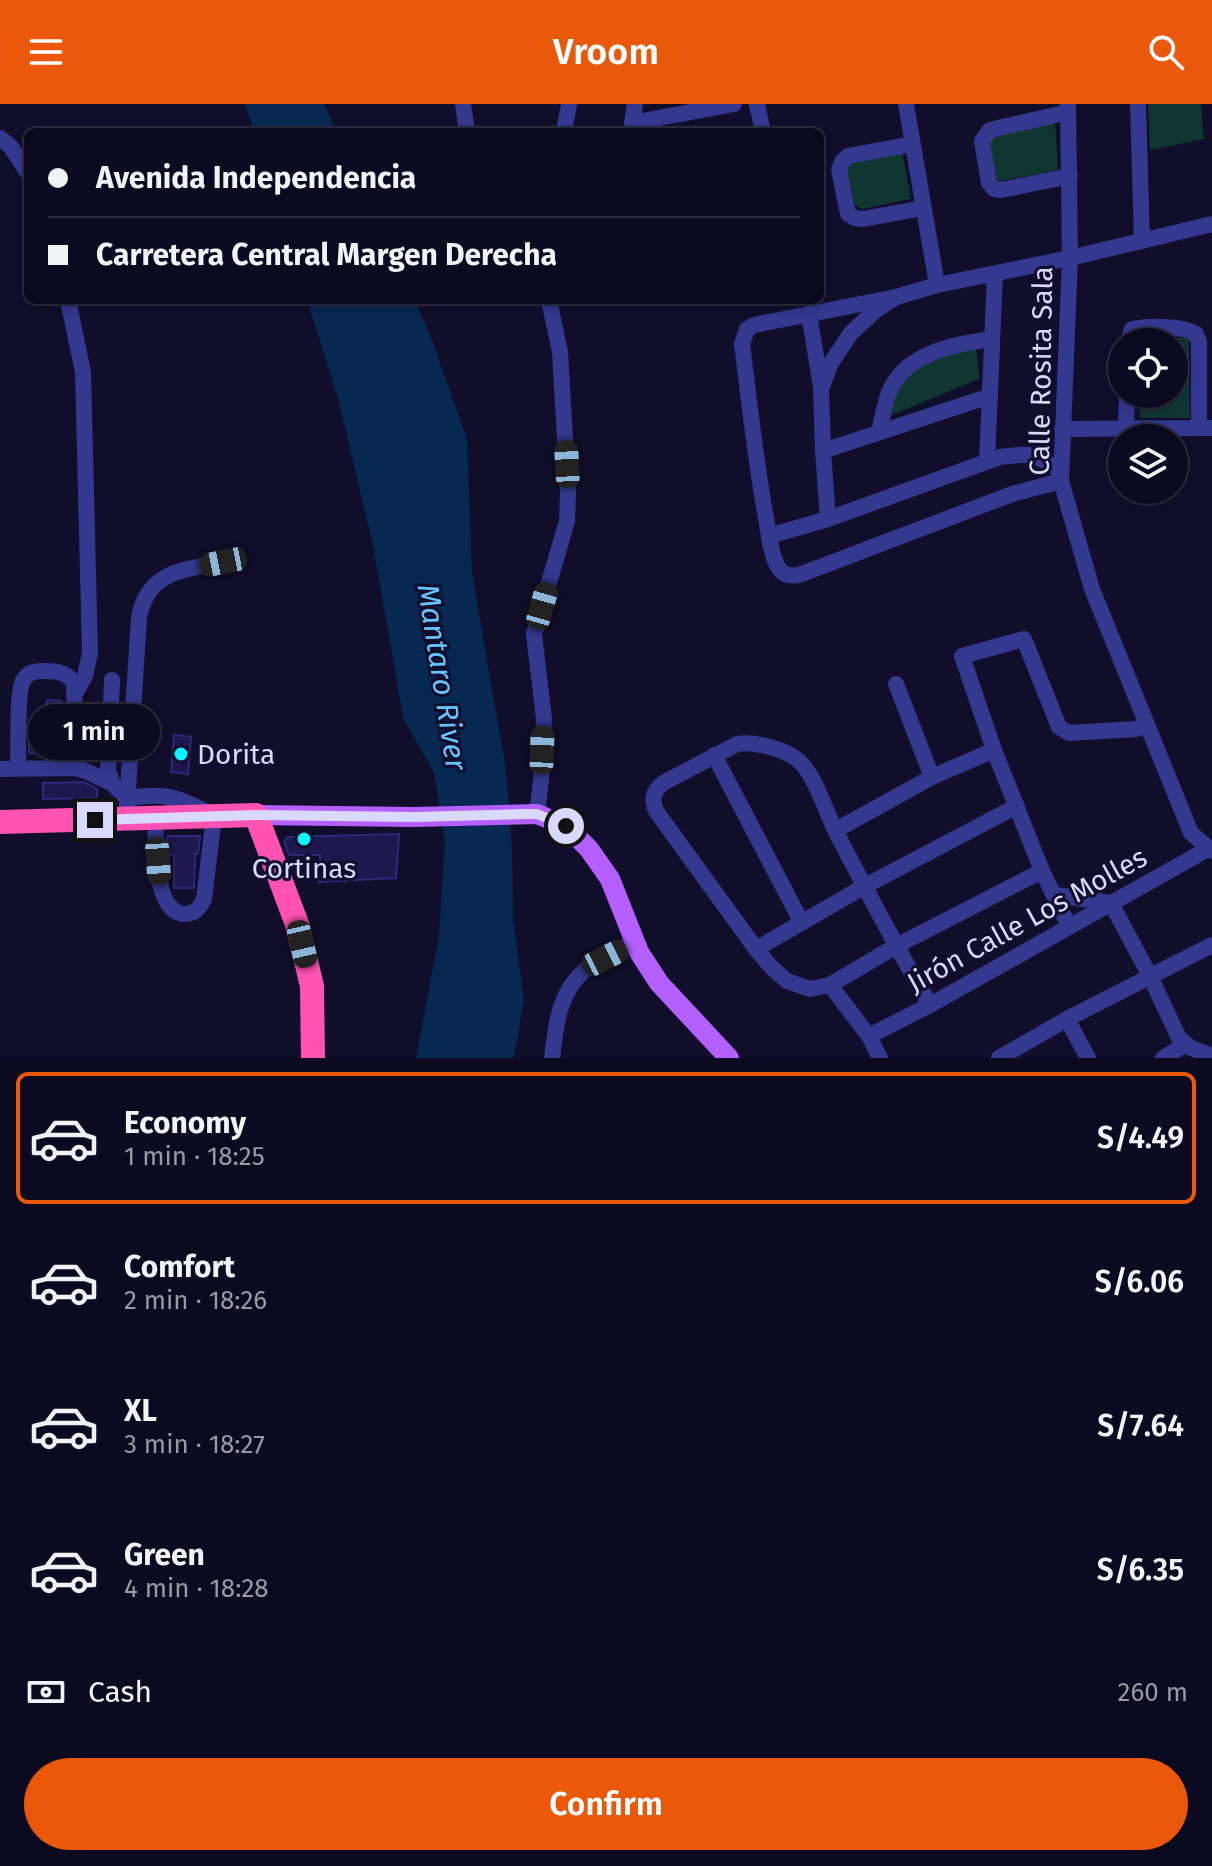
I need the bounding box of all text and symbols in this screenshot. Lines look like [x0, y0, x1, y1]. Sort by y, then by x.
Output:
icon: menu [24, 30, 68, 74]
text: Vroom [553, 30, 659, 74]
icon: search [1144, 30, 1188, 74]
text: Avenida Independencia [96, 160, 416, 196]
text: Carretera Central Margen Derecha [96, 237, 557, 273]
street label: Calle Rosita Sala [1023, 266, 1059, 476]
map controls [1108, 328, 1188, 504]
button: locate [1108, 328, 1188, 408]
button: layers [1108, 424, 1188, 504]
car [554, 439, 580, 489]
car [197, 546, 249, 578]
car [524, 580, 560, 632]
water label: Mantaro River [410, 581, 475, 774]
callout: 1 min [29, 704, 161, 760]
text: 1 min [63, 716, 125, 747]
car [529, 726, 555, 774]
place label: Dorita [197, 738, 275, 771]
marker: Dorita [172, 745, 190, 763]
route end [77, 802, 113, 838]
route start [548, 808, 584, 844]
marker: Cortinas [295, 830, 313, 848]
car [144, 836, 172, 886]
street label: Jirón Calle Los Molles [901, 840, 1153, 1000]
place label: Cortinas [252, 852, 356, 885]
car [285, 918, 319, 970]
car [578, 936, 632, 980]
icon: car [28, 1102, 100, 1174]
text: Economy [124, 1105, 246, 1141]
text: S/4.49 [1097, 1120, 1184, 1156]
text: 1 min · 18:25 [124, 1141, 265, 1172]
icon: car [28, 1246, 100, 1318]
text: Comfort [124, 1249, 235, 1285]
text: S/6.06 [1095, 1264, 1184, 1300]
text: 2 min · 18:26 [124, 1285, 267, 1316]
icon: car [28, 1390, 100, 1462]
text: XL [124, 1393, 157, 1429]
text: S/7.64 [1097, 1408, 1184, 1444]
text: 3 min · 18:27 [124, 1429, 265, 1460]
icon: car [28, 1534, 100, 1606]
text: Green [124, 1537, 205, 1573]
text: S/6.35 [1097, 1552, 1184, 1588]
text: 4 min · 18:28 [124, 1573, 269, 1604]
icon: cash [24, 1670, 68, 1714]
text: Cash [88, 1674, 152, 1710]
text: 260 m [1118, 1677, 1188, 1708]
button: Confirm [24, 1758, 1188, 1850]

